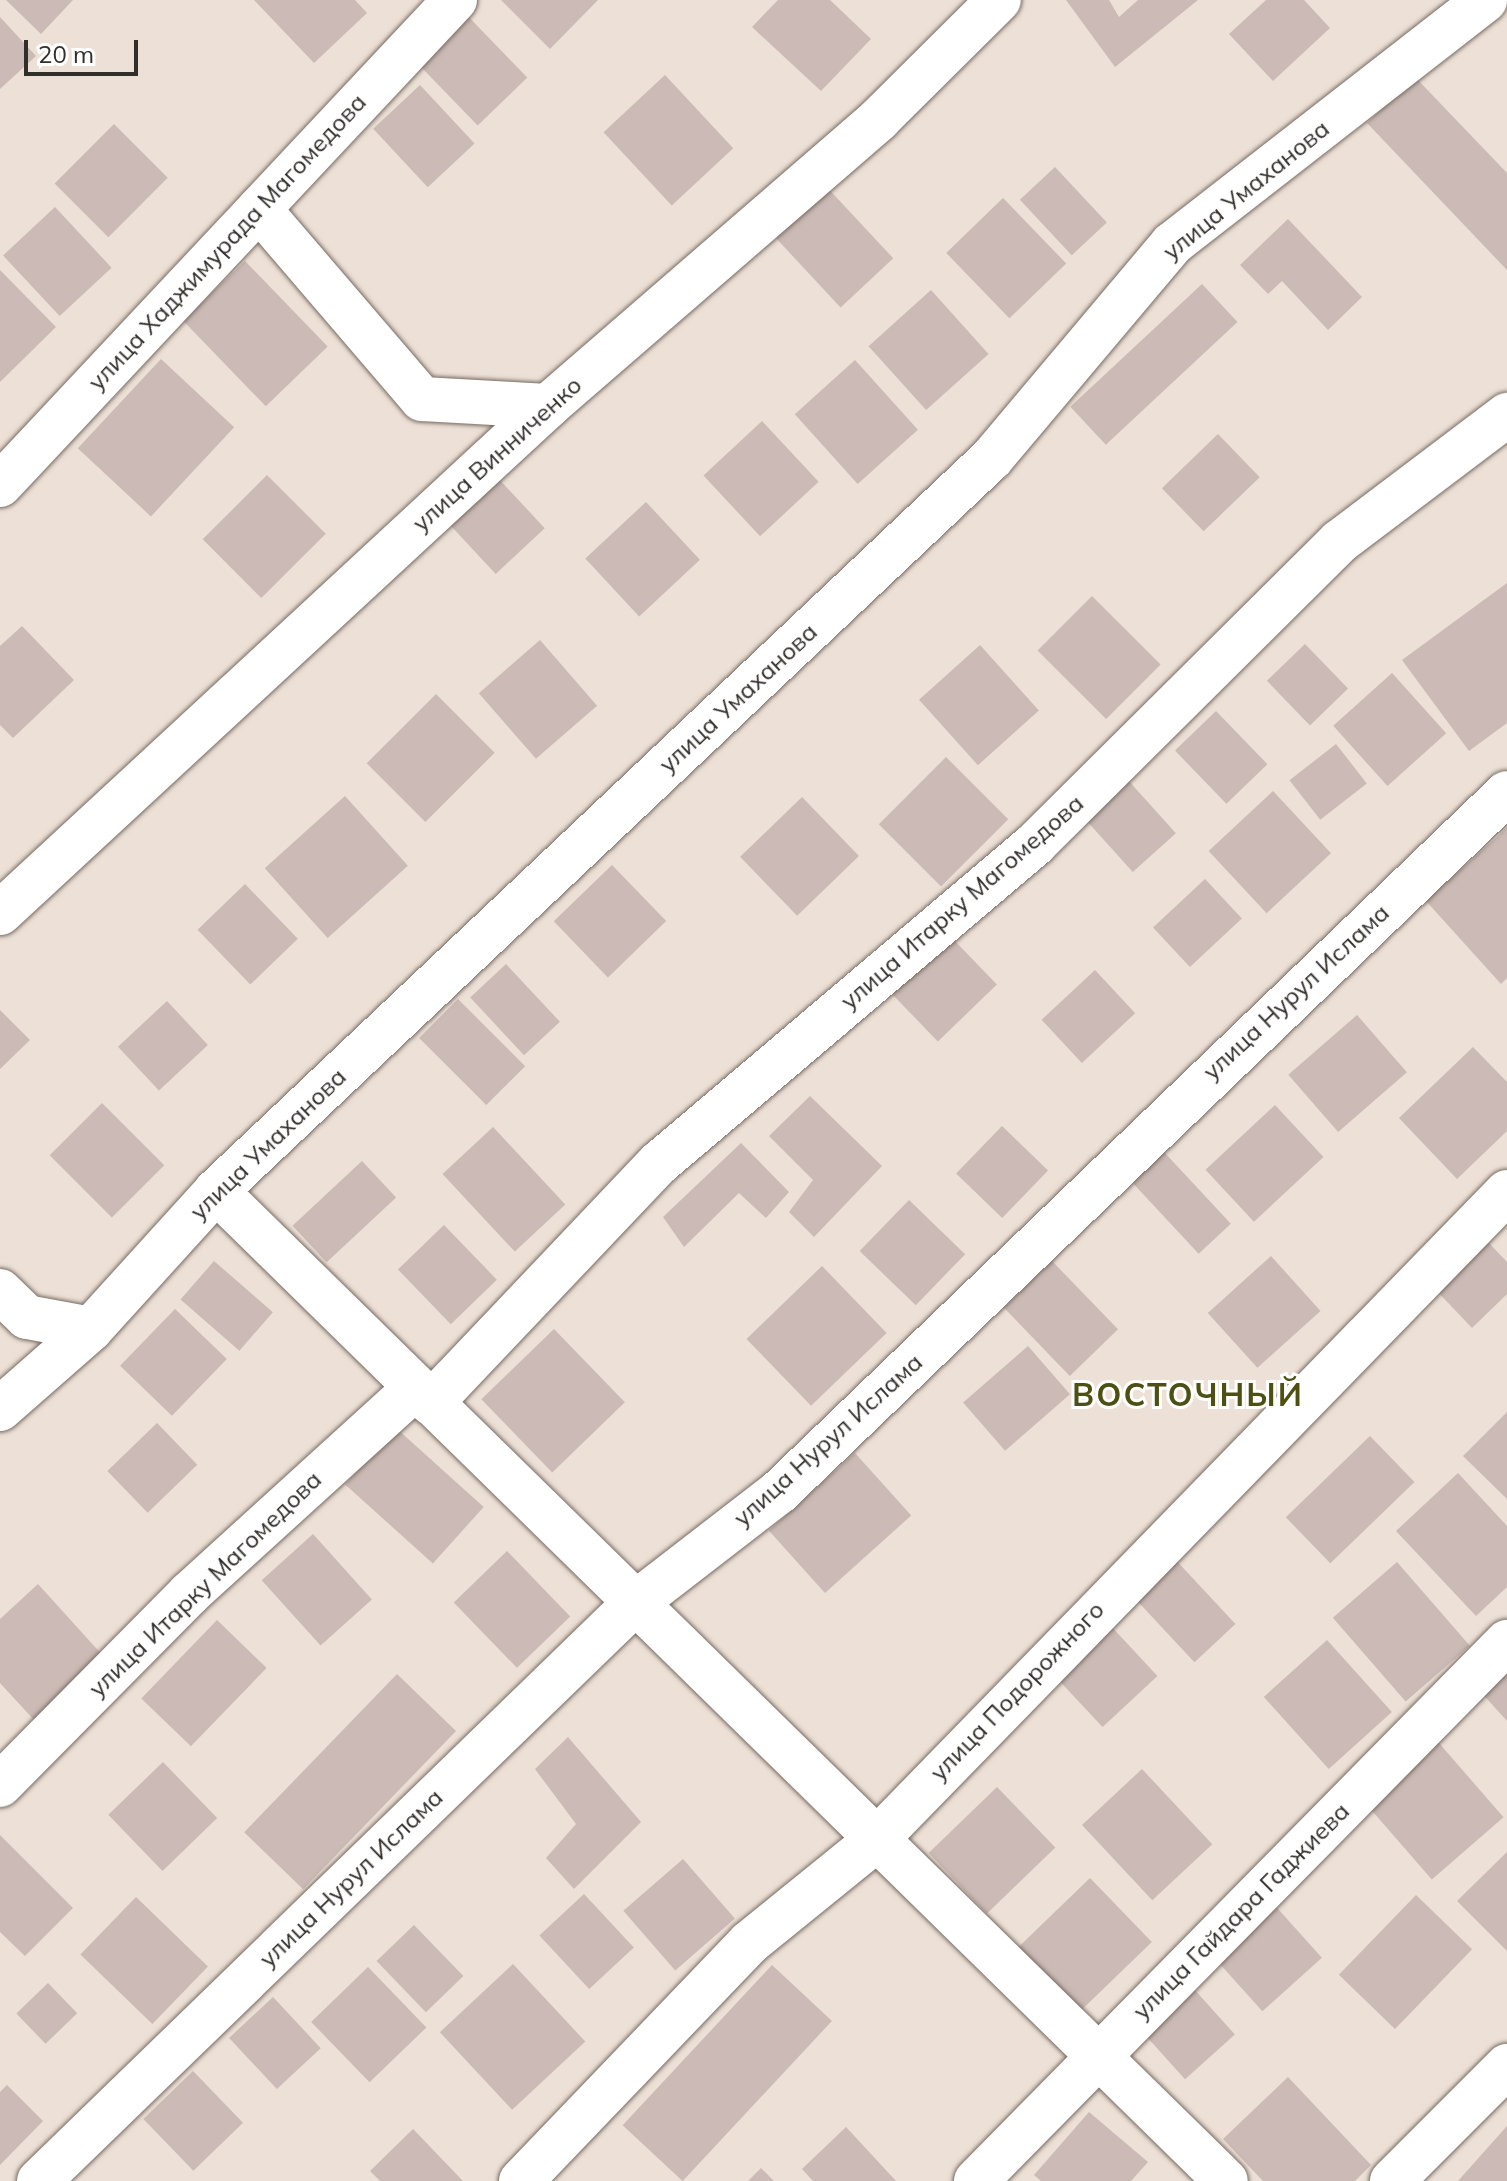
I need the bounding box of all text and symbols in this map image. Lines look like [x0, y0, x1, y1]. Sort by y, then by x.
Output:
scale bar [28, 24, 142, 74]
text: 20 m [38, 39, 94, 69]
street label: улица Хаджимурада Магомедова [82, 88, 372, 396]
street label: улица Умаханова [1157, 114, 1335, 266]
street label: улица Винниченко [406, 370, 588, 538]
street label: улица Умаханова [653, 617, 823, 779]
street label: улица Итарку Магомедова [835, 789, 1089, 1015]
street label: улица Нурул Ислама [1197, 898, 1395, 1086]
street label: улица Умаханова [184, 1062, 352, 1226]
street label: улица Нурул Ислама [728, 1348, 928, 1532]
district label: ВОСТОЧНЫЙ [1072, 1375, 1304, 1413]
street label: улица Итарку Магомедова [83, 1465, 327, 1703]
street label: улица Подорожного [924, 1595, 1110, 1787]
street label: улица Нурул Ислама [253, 1783, 449, 1973]
street label: улица Гайдара Гаджиева [1127, 1797, 1355, 2025]

